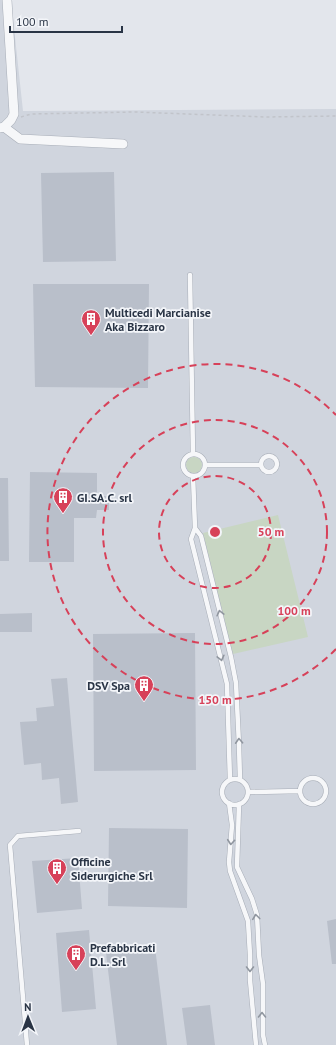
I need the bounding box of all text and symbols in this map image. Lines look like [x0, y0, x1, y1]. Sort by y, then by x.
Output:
scale bar [10, 8, 122, 34]
text: 100 m [16, 14, 49, 29]
place label: Multicedi Marcianise Aka Bizzaro [105, 305, 211, 334]
building icon: Multicedi Marcianise Aka Bizzaro [80, 308, 102, 336]
building icon: GI.SA.C. srl [52, 486, 74, 514]
place label: GI.SA.C. srl [77, 490, 133, 505]
text: 50 m [258, 524, 284, 539]
centre of rings [208, 525, 222, 539]
text: 100 m [277, 603, 311, 618]
one-way arrow [216, 610, 225, 617]
one-way arrow [216, 655, 224, 662]
building icon: DSV Spa [133, 674, 155, 702]
place label: DSV Spa [87, 678, 130, 693]
text: 150 m [198, 692, 232, 707]
one-way arrow [235, 738, 243, 744]
one-way arrow [226, 839, 235, 845]
place label: Officine Siderurgiche Srl [71, 854, 153, 883]
building icon: Officine Siderurgiche Srl [46, 857, 68, 885]
one-way arrow [252, 914, 261, 921]
place label: Prefabbricati D.L. Srl [90, 940, 156, 969]
building icon: Prefabbricati D.L. Srl [65, 943, 87, 971]
one-way arrow [246, 966, 254, 972]
north arrow [8, 997, 48, 1037]
text: N [24, 1000, 32, 1014]
one-way arrow [258, 1012, 266, 1018]

